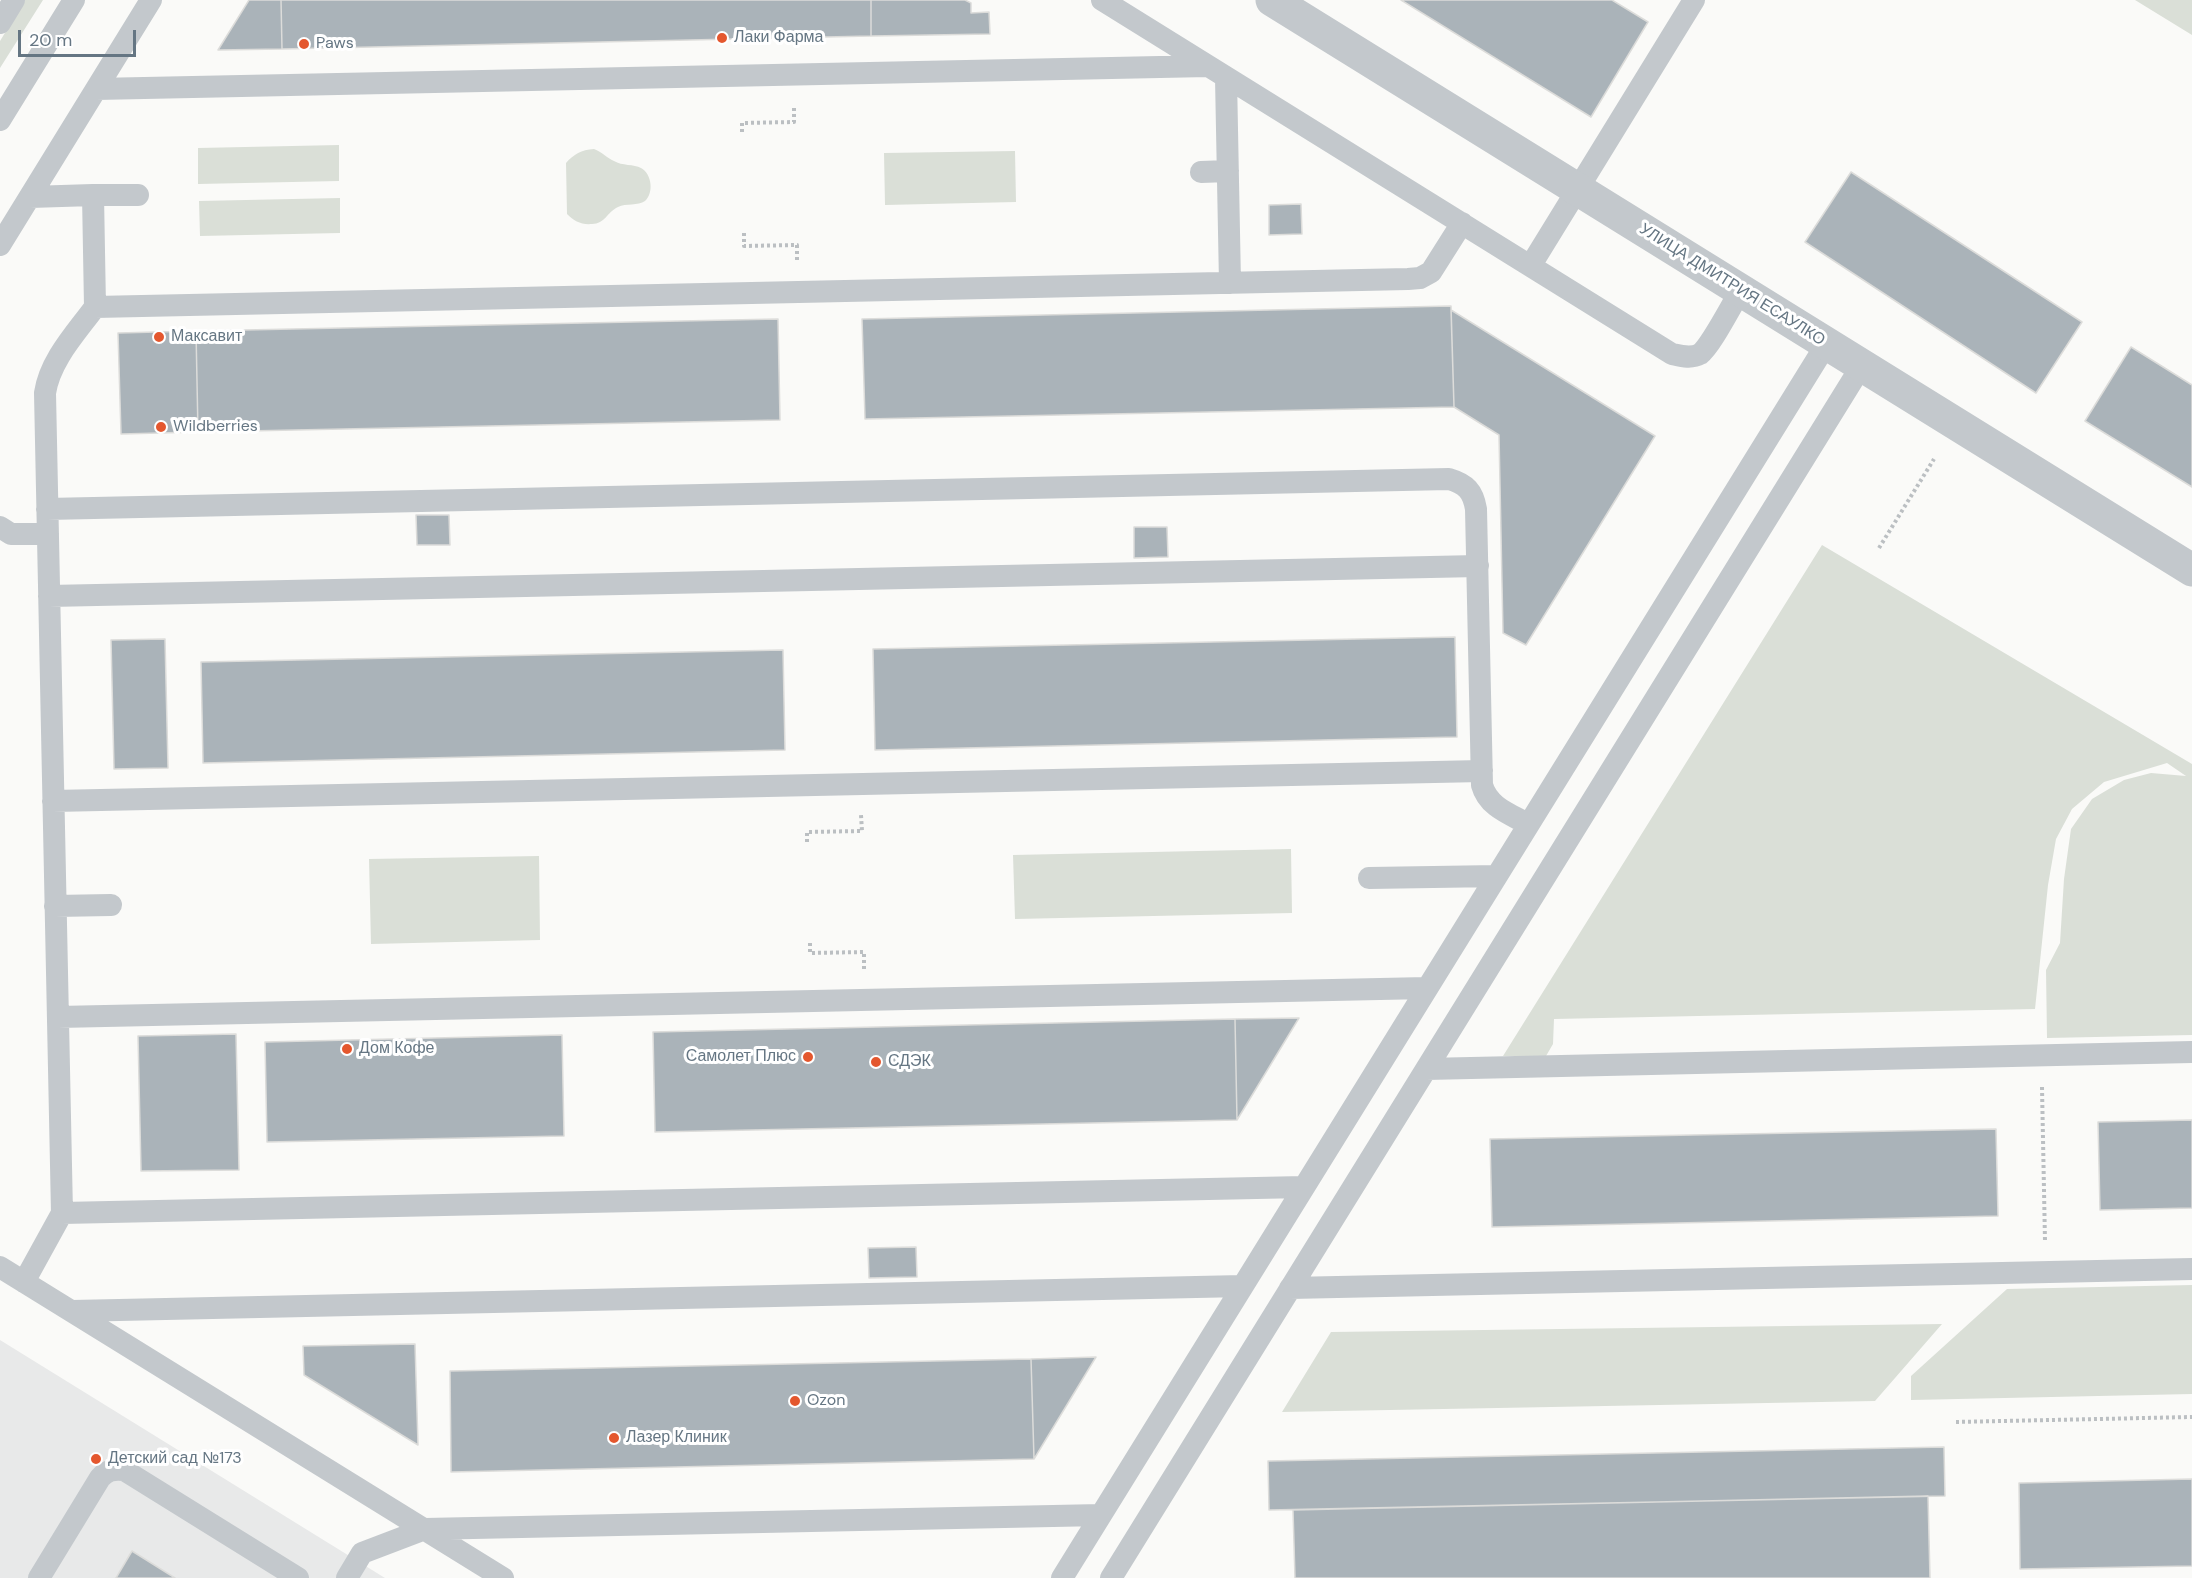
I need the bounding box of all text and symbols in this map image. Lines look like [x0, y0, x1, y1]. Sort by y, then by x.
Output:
scale bar [21, 18, 140, 56]
text: 20 m [29, 28, 72, 52]
place label: Лаки Фарма [734, 28, 823, 48]
marker: Лаки Фарма [715, 31, 729, 45]
place label: Paws [316, 34, 354, 54]
marker: Paws [297, 37, 311, 51]
street label: УЛИЦА ДМИТРИЯ ЕСАУЛКО [1636, 220, 1828, 350]
place label: Максавит [171, 327, 242, 347]
marker: Максавит [152, 330, 166, 344]
place label: Wildberries [173, 417, 258, 437]
marker: Wildberries [154, 420, 168, 434]
place label: Дом Кофе [359, 1039, 434, 1059]
marker: Дом Кофе [340, 1042, 354, 1056]
place label: Самолет Плюс [686, 1047, 796, 1067]
marker: Самолет Плюс [801, 1050, 815, 1064]
place label: СДЭК [888, 1052, 931, 1072]
marker: СДЭК [869, 1055, 883, 1069]
place label: Ozon [807, 1391, 845, 1411]
marker: Ozon [788, 1394, 802, 1408]
place label: Лазер Клиник [626, 1428, 727, 1448]
marker: Лазер Клиник [607, 1431, 621, 1445]
place label: Детский сад №173 [108, 1449, 242, 1469]
marker: Детский сад №173 [89, 1452, 103, 1466]

